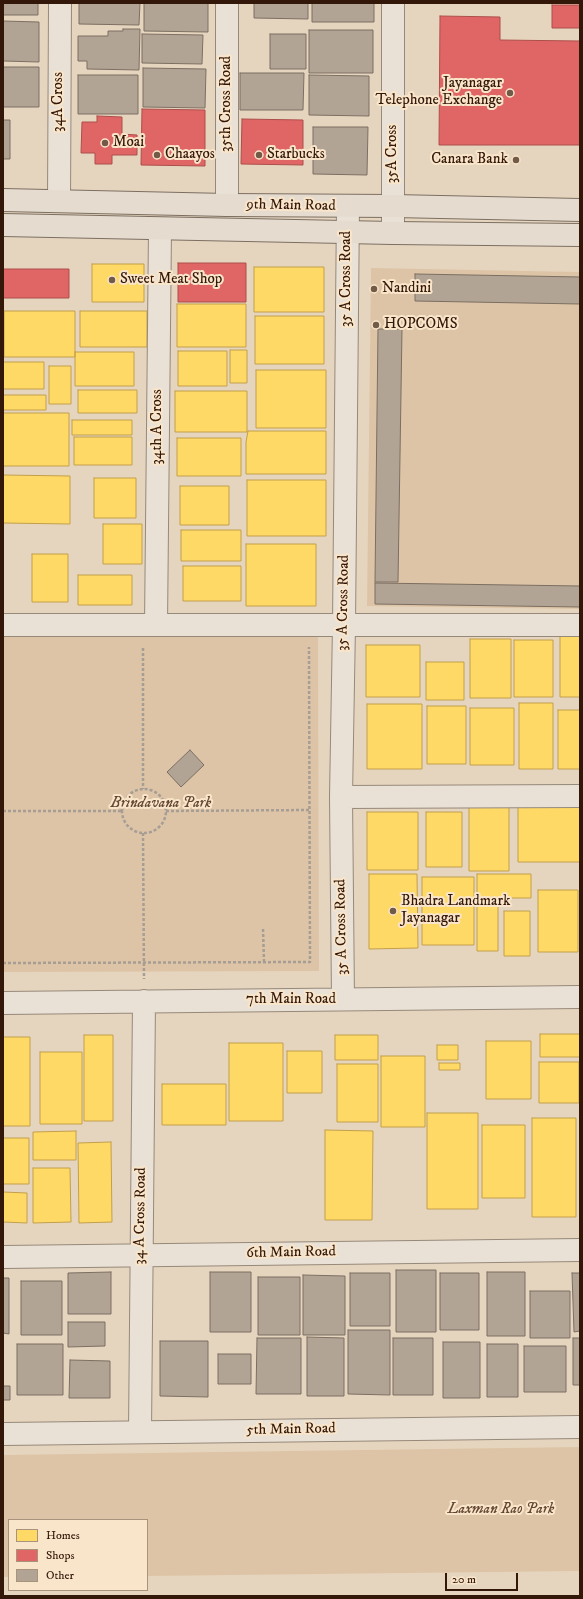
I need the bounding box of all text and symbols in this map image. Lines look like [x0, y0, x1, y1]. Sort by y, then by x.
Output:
street label: 35th Cross Road [218, 56, 236, 152]
street label: 34A Cross [50, 72, 68, 132]
place label: Jayanagar Telephone Exchange [376, 75, 502, 110]
marker: Jayanagar Telephone Exchange [505, 88, 515, 98]
street label: 35A Cross [384, 125, 402, 183]
place label: Moai [113, 134, 144, 152]
marker: Moai [100, 138, 110, 148]
place label: Chaayos [165, 146, 215, 164]
place label: Starbucks [267, 146, 325, 164]
marker: Chaayos [152, 150, 162, 160]
marker: Starbucks [254, 150, 264, 160]
place label: Canara Bank [431, 151, 508, 169]
marker: Canara Bank [511, 155, 521, 165]
street label: 9th Main Road [246, 196, 336, 216]
street label: 35 A Cross Road [338, 231, 356, 327]
place label: Sweet Meat Shop [120, 271, 222, 289]
marker: Sweet Meat Shop [107, 275, 117, 285]
place label: Nandini [382, 280, 431, 298]
marker: Nandini [369, 284, 379, 294]
place label: HOPCOMS [384, 316, 458, 334]
marker: HOPCOMS [371, 320, 381, 330]
street label: 34th A Cross [149, 389, 167, 465]
street label: 35 A Cross Road [334, 555, 354, 651]
park label: Brindavana Park [111, 795, 211, 813]
street label: 35 A Cross Road [332, 879, 352, 975]
place label: Bhadra Landmark Jayanagar [401, 893, 510, 928]
marker: Bhadra Landmark Jayanagar [388, 906, 398, 916]
street label: 7th Main Road [246, 991, 336, 1009]
street label: 34 A Cross Road [131, 1167, 151, 1265]
street label: 6th Main Road [246, 1243, 336, 1263]
street label: 5th Main Road [246, 1420, 336, 1440]
park label: Laxman Rao Park [448, 1501, 554, 1519]
legend [8, 1519, 148, 1591]
text: Homes [46, 1528, 80, 1543]
text: Shops [46, 1548, 74, 1563]
scale bar [447, 1565, 520, 1591]
text: Other [46, 1568, 74, 1583]
text: 20 m [452, 1572, 476, 1587]

